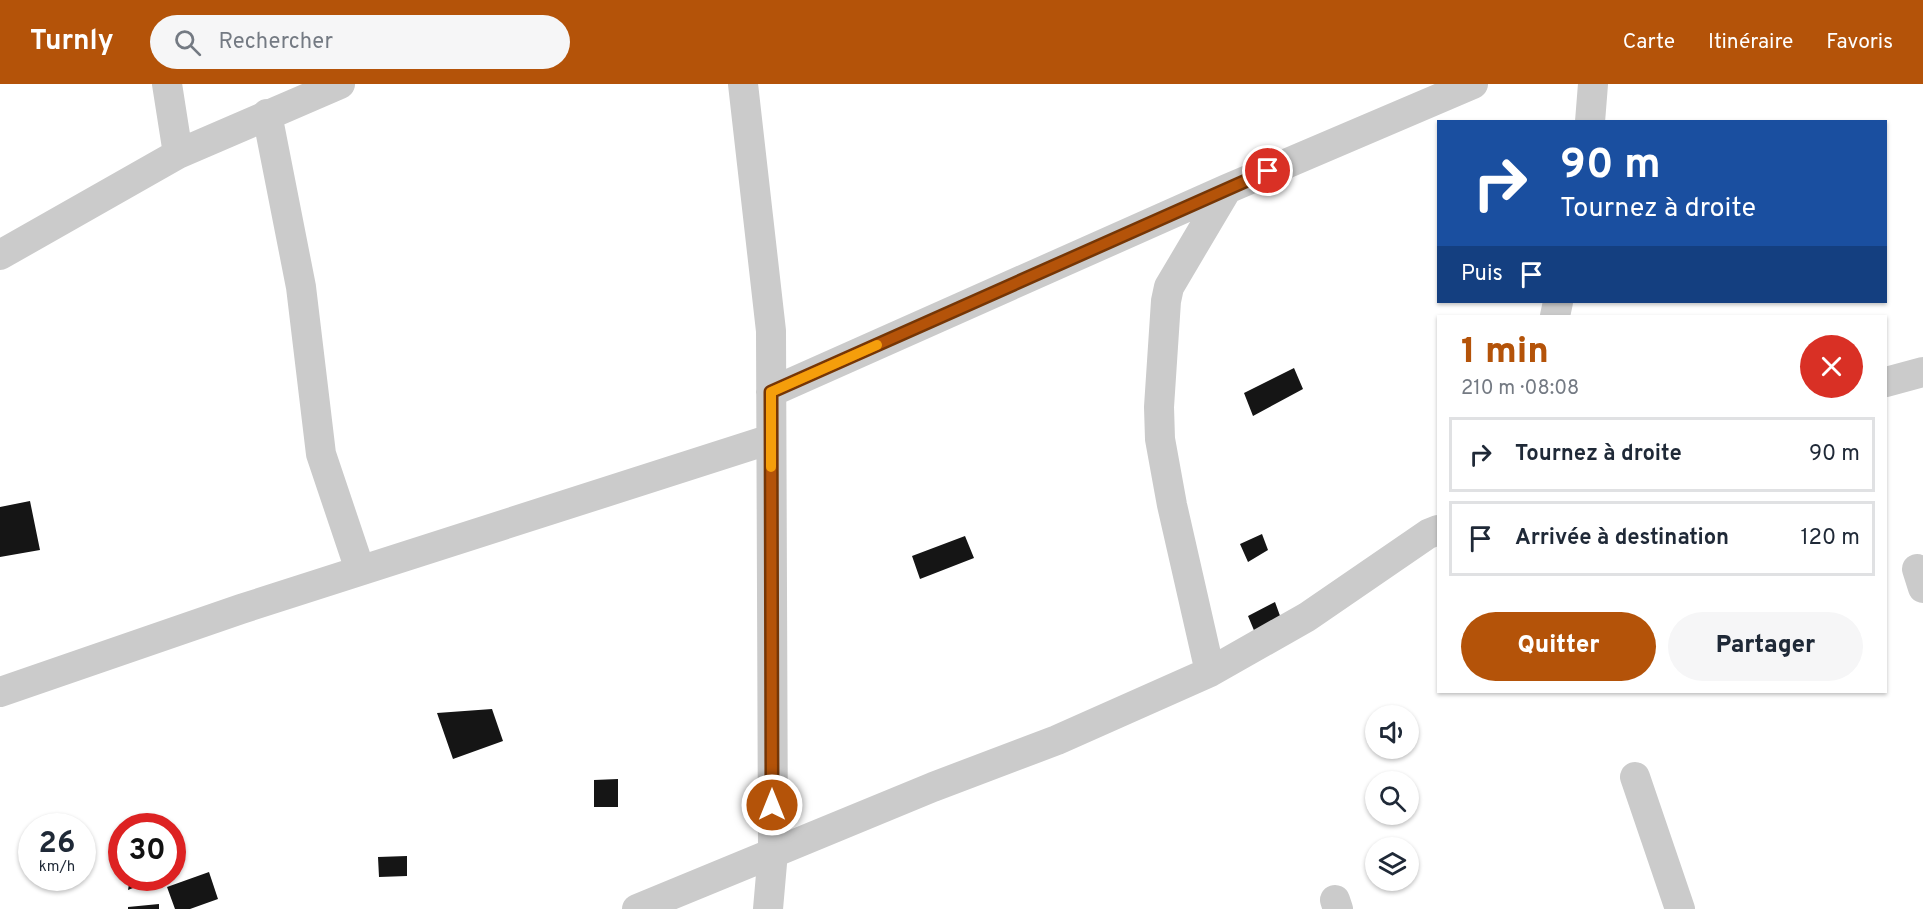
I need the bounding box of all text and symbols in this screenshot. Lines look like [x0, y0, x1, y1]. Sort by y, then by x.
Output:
search box [150, 15, 570, 69]
text: Turnly [30, 24, 114, 60]
icon: search [171, 26, 204, 59]
text: Rechercher [219, 29, 333, 56]
text: Carte [1623, 29, 1675, 56]
text: Itinéraire [1708, 29, 1793, 56]
text: Favoris [1826, 29, 1893, 56]
text: 90 m [1560, 140, 1661, 193]
icon: right [1461, 144, 1539, 222]
pin [1242, 145, 1293, 196]
icon: arrive [1251, 154, 1284, 187]
text: Tournez à droite [1560, 192, 1756, 226]
icon: arrive [1515, 258, 1548, 291]
text: Puis [1461, 261, 1503, 288]
text: 1 min [1461, 330, 1549, 376]
button: close [1800, 335, 1863, 398]
text: 210 m · 08:08 [1461, 376, 1579, 402]
icon: right [1464, 438, 1497, 471]
text: Tournez à droite [1515, 441, 1682, 468]
text: 90 m [1809, 441, 1860, 468]
icon: arrive [1464, 522, 1497, 555]
text: Arrivée à destination [1515, 525, 1729, 552]
text: 120 m [1800, 525, 1860, 552]
button: Quitter [1461, 612, 1656, 681]
button: Partager [1668, 612, 1863, 681]
map controls [1365, 705, 1419, 891]
button: sound [1365, 705, 1419, 759]
button: search [1365, 771, 1419, 825]
position arrow [740, 773, 804, 837]
speed limit sign: 30 [108, 813, 186, 891]
text: 26 [39, 826, 75, 863]
button: layers [1365, 837, 1419, 891]
text: km/h [39, 858, 75, 877]

